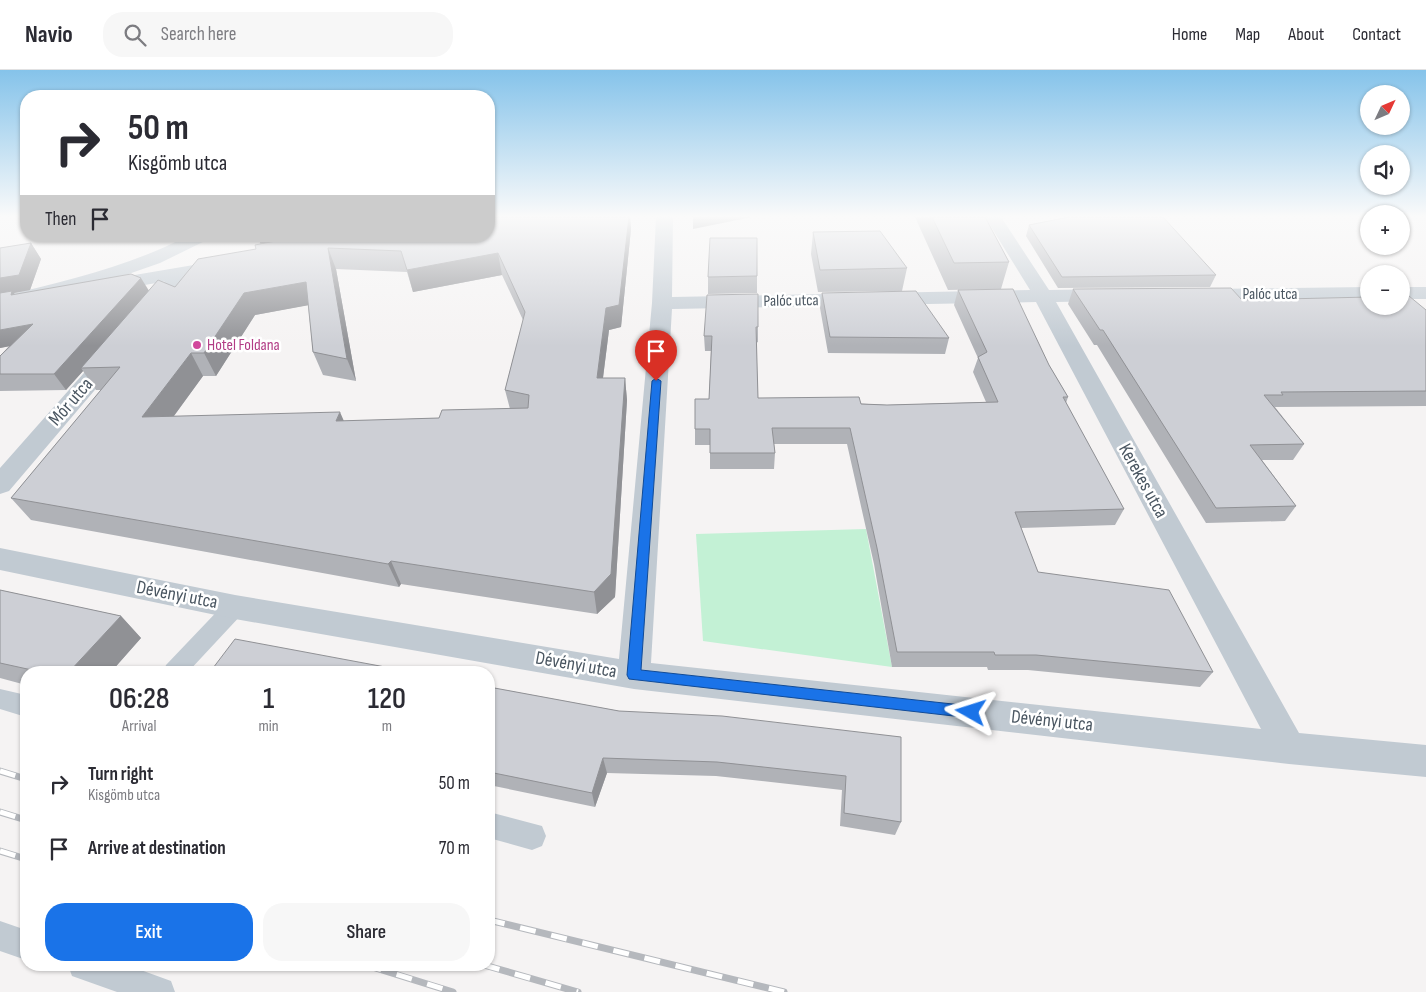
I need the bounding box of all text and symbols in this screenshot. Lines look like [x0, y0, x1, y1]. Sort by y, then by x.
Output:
search box [103, 12, 453, 57]
text: Navio [25, 20, 73, 49]
icon: search [121, 21, 149, 49]
text: Search here [161, 23, 236, 46]
text: Home [1172, 24, 1207, 45]
text: Map [1235, 24, 1260, 45]
text: About [1288, 24, 1324, 45]
text: Contact [1352, 24, 1401, 45]
north arrow [1360, 85, 1410, 135]
map controls [1360, 85, 1410, 315]
text: 50 m [128, 107, 189, 150]
icon: right [45, 110, 110, 175]
button: sound [1360, 145, 1410, 195]
text: Kisgömb utca [128, 150, 227, 177]
icon: arrive [86, 205, 114, 233]
button: + [1360, 205, 1410, 255]
text: Then [45, 208, 76, 231]
button: − [1360, 265, 1410, 315]
street label: Palóc utca [1242, 285, 1298, 304]
street label: Palóc utca [763, 291, 819, 311]
pin [635, 330, 677, 381]
place label: Hotel Foldana [207, 336, 280, 355]
icon: arrive [642, 337, 670, 365]
marker: Hotel Foldana [191, 339, 203, 351]
street label: Mór utca [44, 373, 98, 431]
street label: Kerekes utca [1113, 440, 1173, 522]
street label: Dévényi utca [135, 576, 219, 614]
street label: Dévényi utca [534, 647, 618, 683]
text: 06:28 [109, 681, 169, 717]
text: 1 [263, 681, 274, 717]
text: 120 [368, 681, 406, 717]
position arrow [944, 685, 996, 737]
street label: Dévényi utca [1010, 705, 1094, 737]
text: Arrival [122, 717, 156, 736]
text: min [259, 717, 279, 736]
text: m [382, 717, 392, 736]
text: Turn right [88, 763, 153, 786]
icon: right [45, 770, 73, 798]
text: 50 m [439, 772, 470, 795]
text: Kisgömb utca [88, 786, 160, 805]
icon: arrive [45, 835, 73, 863]
text: Arrive at destination [88, 837, 226, 860]
text: 70 m [439, 837, 470, 860]
button: Exit [45, 903, 253, 961]
button: Share [263, 903, 470, 961]

